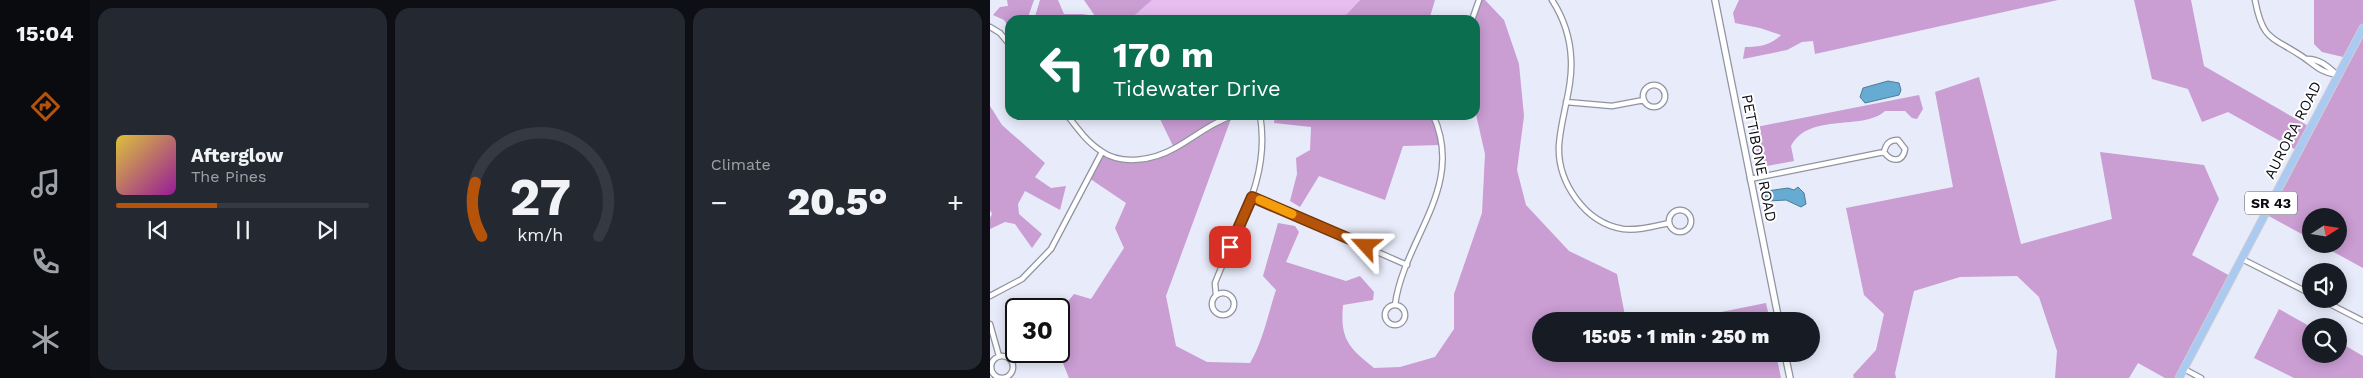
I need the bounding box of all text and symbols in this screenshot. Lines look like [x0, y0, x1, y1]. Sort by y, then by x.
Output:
text: 15:04 [16, 21, 74, 46]
text: 170 m [1113, 34, 1214, 76]
icon: left [1030, 35, 1095, 100]
text: Tidewater Drive [1113, 76, 1281, 101]
street label: AURORA ROAD [2261, 78, 2325, 182]
icon: directions [28, 89, 63, 124]
street label: PETTIBONE ROAD [1738, 93, 1780, 223]
text: Afterglow [191, 144, 283, 167]
text: Climate [711, 155, 771, 174]
icon: music [28, 166, 63, 201]
text: The Pines [191, 167, 267, 186]
text: 27 [509, 167, 571, 228]
text: 20.5° [787, 180, 887, 224]
text: − [711, 186, 728, 219]
text: + [947, 186, 964, 219]
road number: SR 43 [2245, 192, 2297, 214]
north arrow [2302, 208, 2348, 252]
map controls [2302, 208, 2347, 363]
icon: previous [144, 216, 172, 244]
icon: pause [229, 216, 257, 244]
icon: next [313, 216, 341, 244]
position arrow [1339, 219, 1391, 271]
text: km/h [517, 224, 563, 245]
pin [1209, 226, 1251, 268]
icon: arrive [1216, 233, 1244, 261]
icon: phone [28, 244, 63, 279]
button: sound [2302, 263, 2347, 308]
speed limit sign: 30 [1005, 298, 1070, 363]
button: search [2302, 318, 2347, 363]
icon: climate [28, 322, 63, 357]
text: 15:05 · 1 min · 250 m [1583, 325, 1769, 348]

